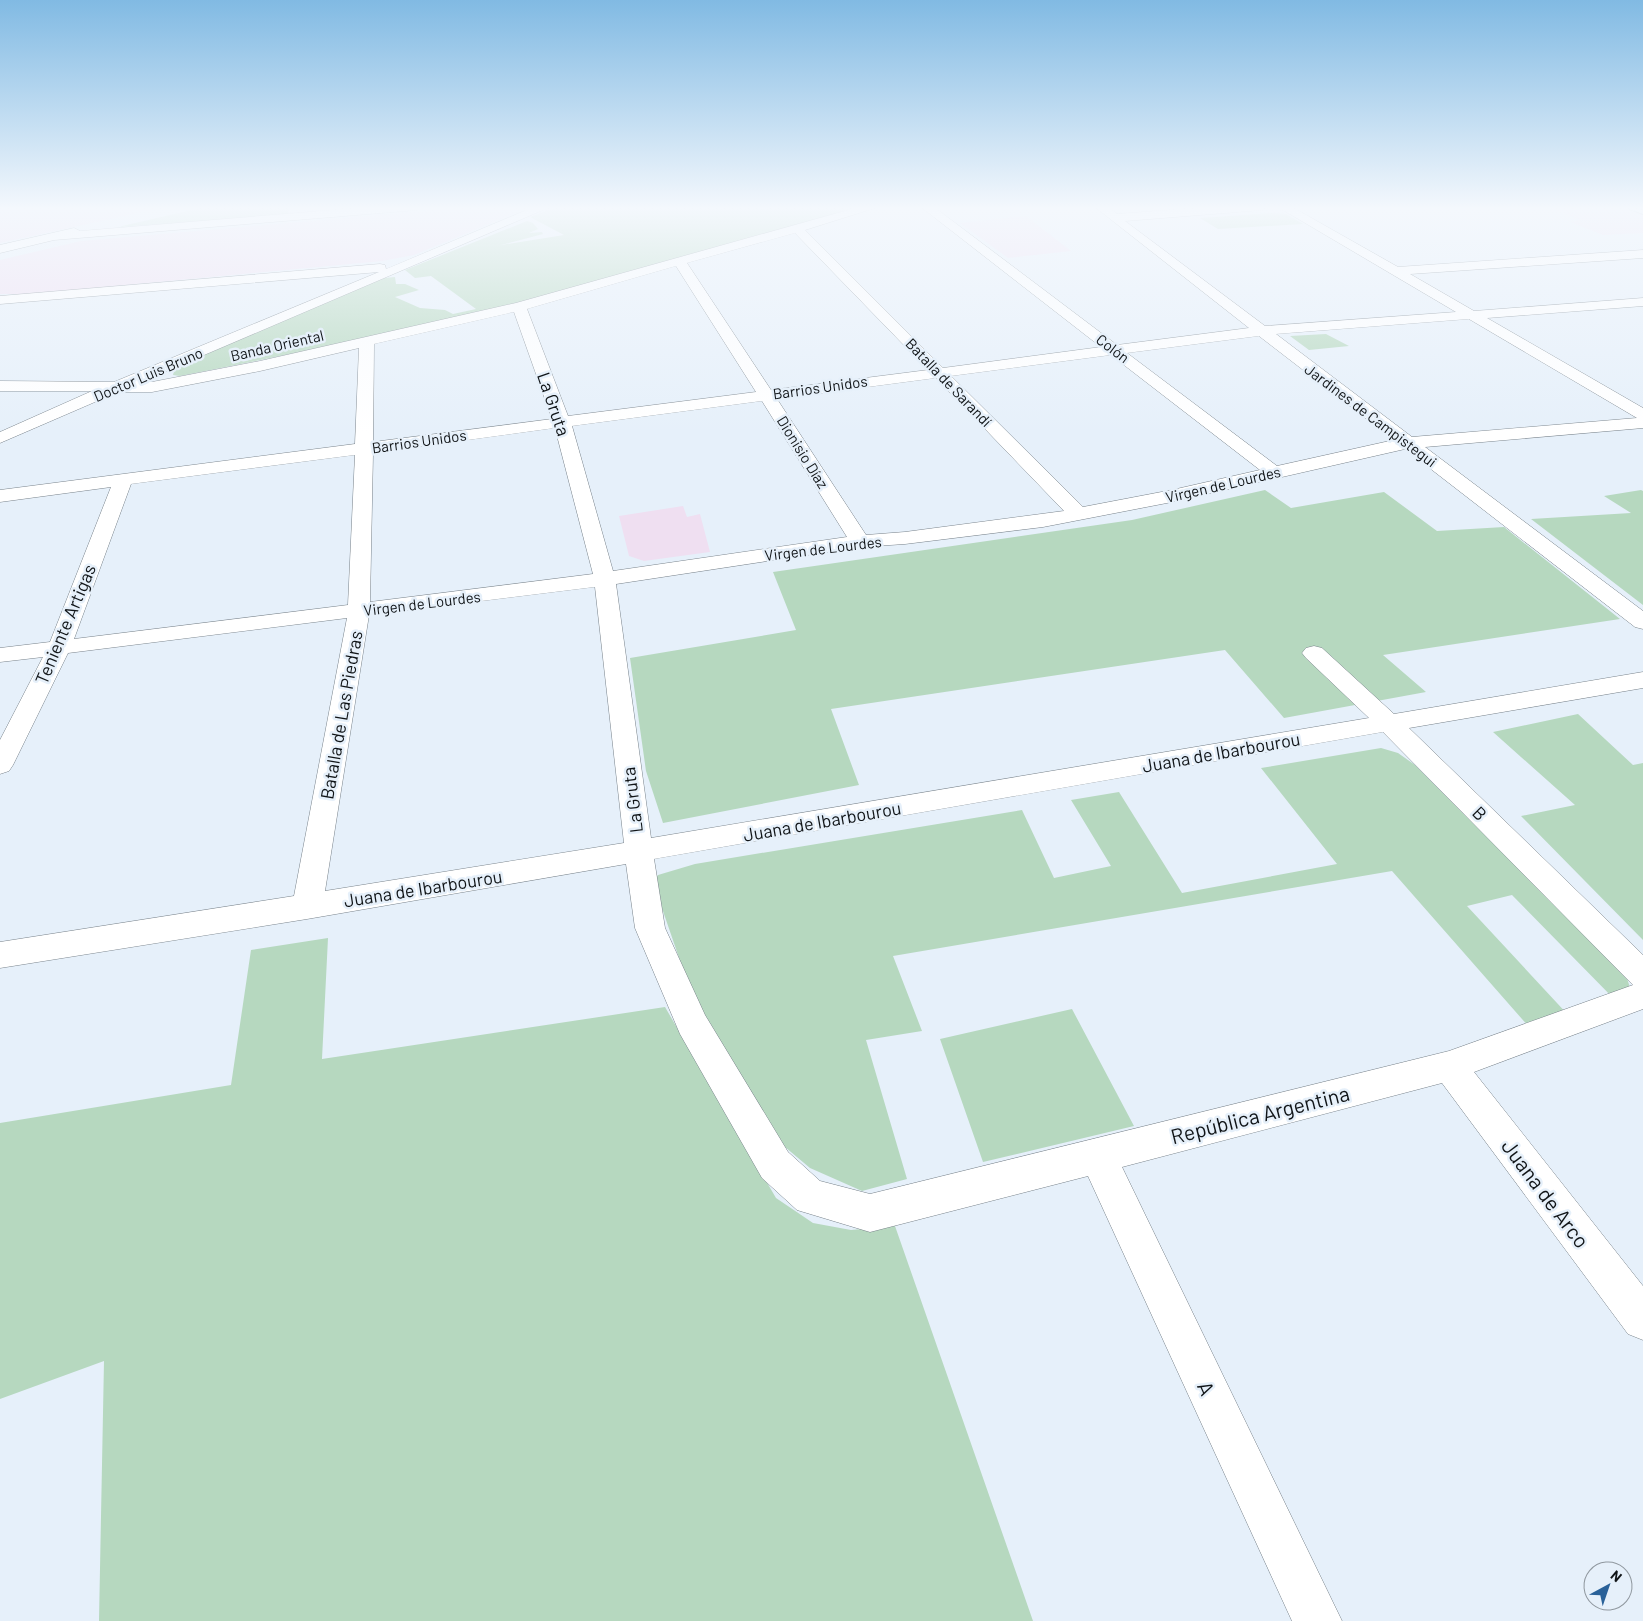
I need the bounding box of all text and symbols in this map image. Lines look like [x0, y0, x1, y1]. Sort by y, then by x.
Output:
street label: Banda Oriental [229, 326, 325, 364]
street label: Colón [1093, 330, 1133, 366]
street label: Batalla de Sarandí [902, 334, 996, 430]
street label: Doctor Luis Bruno [91, 343, 205, 405]
street label: Jardines de Campistegui [1302, 360, 1440, 470]
street label: La Gruta [533, 369, 575, 439]
street label: Barrios Unidos [772, 371, 868, 403]
street label: Dionisio Díaz [774, 412, 833, 492]
street label: Barrios Unidos [371, 425, 467, 457]
street label: Virgen de Lourdes [1164, 462, 1282, 506]
street label: Virgen de Lourdes [764, 532, 882, 564]
street label: Teniente Artigas [30, 561, 100, 687]
street label: Virgen de Lourdes [363, 587, 481, 619]
street label: Batalla de Las Piedras [315, 629, 367, 801]
street label: Juana de Ibarbourou [1140, 727, 1302, 777]
street label: La Gruta [617, 766, 647, 834]
street label: Juana de Ibarbourou [741, 796, 903, 846]
street label: B [1468, 801, 1492, 825]
street label: Juana de Ibarbourou [342, 865, 504, 911]
street label: República Argentina [1168, 1080, 1352, 1148]
street label: Juana de Arco [1497, 1134, 1595, 1252]
street label: A [1193, 1377, 1221, 1399]
north arrow [1583, 1561, 1633, 1611]
text: N [1608, 1566, 1626, 1585]

